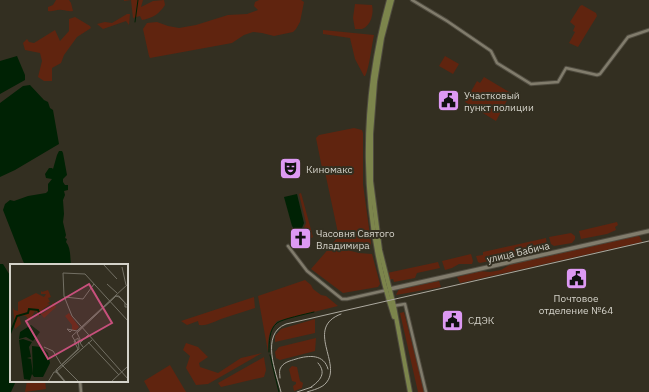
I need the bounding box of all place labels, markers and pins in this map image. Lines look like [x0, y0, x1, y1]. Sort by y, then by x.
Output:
public building icon: Участковый пункт полиции [435, 88, 461, 114]
place label: Участковый пункт полиции [464, 89, 534, 114]
theatre icon: Киномакс [278, 156, 304, 182]
place label: Киномакс [306, 163, 353, 176]
church icon: Часовня Святого Владимира [287, 226, 313, 252]
place label: Часовня Святого Владимира [316, 227, 395, 252]
public building icon: Почтовое отделение №64 [563, 265, 589, 291]
place label: Почтовое отделение №64 [539, 292, 613, 317]
public building icon: СДЭК [439, 307, 465, 333]
place label: СДЭК [468, 314, 495, 327]

